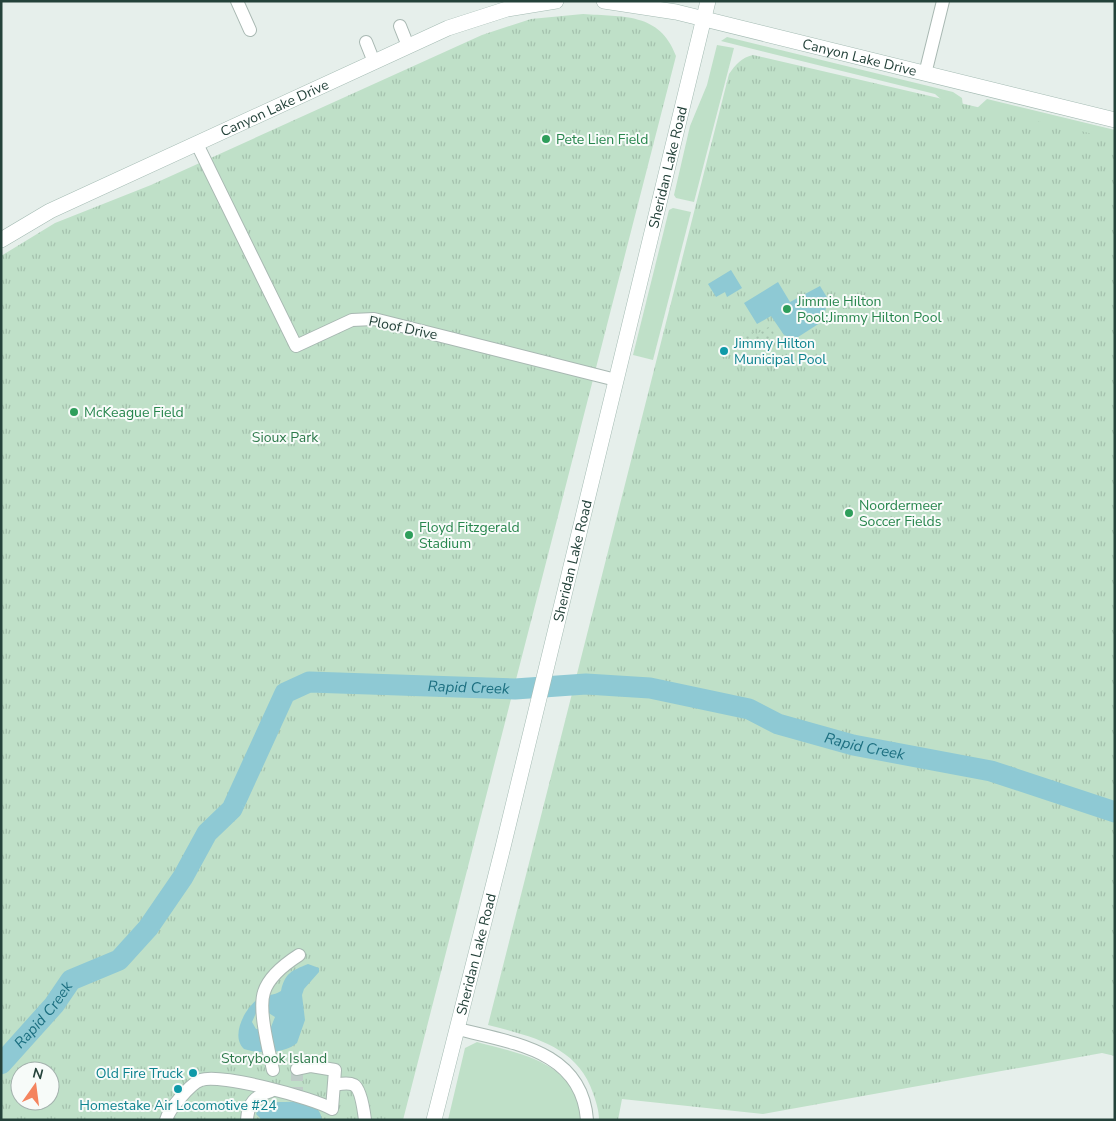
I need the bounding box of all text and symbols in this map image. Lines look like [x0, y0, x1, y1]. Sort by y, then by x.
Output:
street label: Canyon Lake Drive [801, 34, 919, 80]
street label: Canyon Lake Drive [217, 75, 332, 141]
street label: Sheridan Lake Road [644, 104, 692, 230]
place label: Pete Lien Field [556, 130, 648, 149]
marker: Pete Lien Field [540, 133, 552, 145]
place label: Jimmie Hilton Pool;Jimmy Hilton Pool [796, 292, 942, 327]
marker: Jimmie Hilton Pool;Jimmy Hilton Pool [781, 303, 793, 315]
street label: Ploof Drive [367, 311, 439, 345]
place label: Jimmy Hilton Municipal Pool [733, 334, 827, 369]
marker: Jimmy Hilton Municipal Pool [718, 345, 730, 357]
place label: McKeague Field [84, 403, 184, 422]
marker: McKeague Field [68, 406, 80, 418]
park label: Sioux Park [252, 428, 319, 447]
place label: Noordermeer Soccer Fields [859, 496, 942, 531]
street label: Sheridan Lake Road [548, 498, 596, 624]
marker: Noordermeer Soccer Fields [843, 507, 855, 519]
place label: Floyd Fitzgerald Stadium [419, 518, 520, 553]
marker: Floyd Fitzgerald Stadium [403, 529, 415, 541]
water label: Rapid Creek [427, 676, 510, 699]
water label: Rapid Creek [822, 727, 907, 765]
street label: Sheridan Lake Road [451, 891, 500, 1017]
water label: Rapid Creek [10, 977, 77, 1053]
park label: Storybook Island [221, 1049, 327, 1068]
north arrow [10, 1061, 60, 1111]
text: N [31, 1063, 45, 1084]
place label: Old Fire Truck [96, 1064, 184, 1083]
marker: Old Fire Truck [187, 1067, 199, 1079]
marker: Homestake Air Locomotive #24 [172, 1083, 184, 1095]
place label: Homestake Air Locomotive #24 [79, 1096, 277, 1115]

